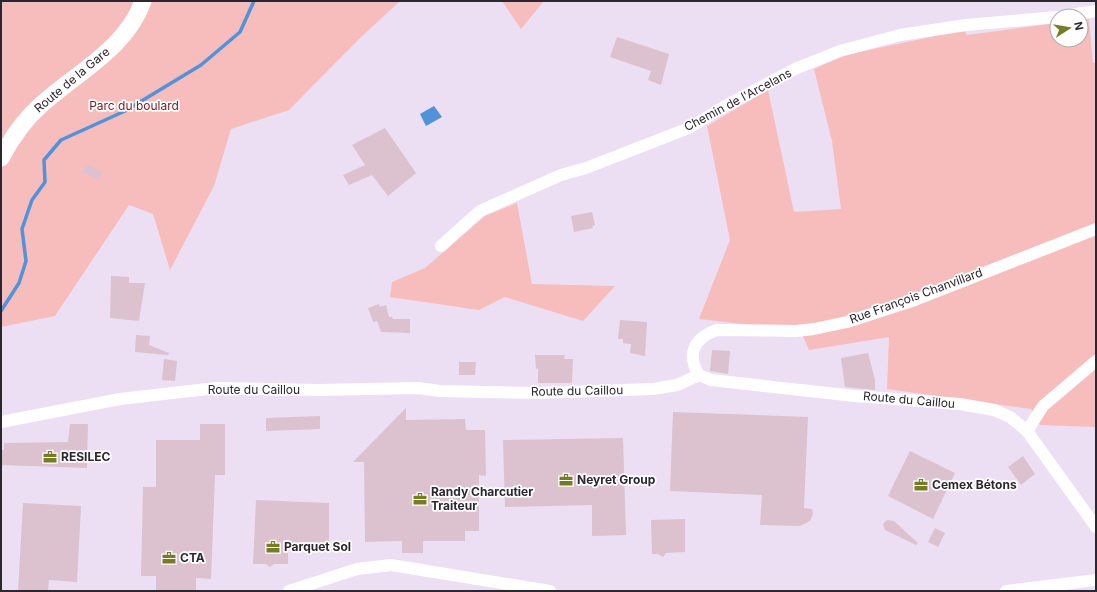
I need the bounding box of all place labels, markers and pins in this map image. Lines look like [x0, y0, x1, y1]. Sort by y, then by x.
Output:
office icon: RESILEC [42, 449, 58, 465]
place label: RESILEC [61, 449, 110, 464]
office icon: Neyret Group [558, 472, 574, 488]
place label: Neyret Group [577, 472, 656, 487]
office icon: Cemex Bétons [913, 477, 929, 493]
place label: Cemex Bétons [932, 477, 1017, 492]
place label: Randy Charcutier Traiteur [431, 484, 533, 513]
office icon: Randy Charcutier Traiteur [412, 491, 428, 507]
office icon: Parquet Sol [265, 539, 281, 555]
place label: Parquet Sol [284, 539, 351, 554]
office icon: CTA [161, 550, 177, 566]
place label: CTA [180, 550, 205, 565]

